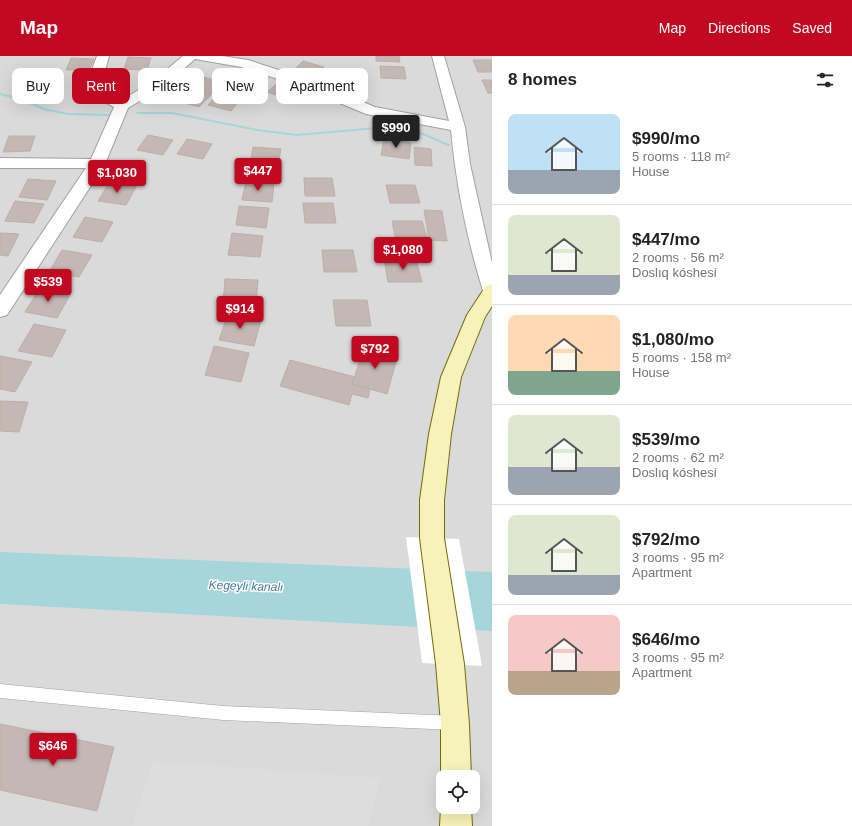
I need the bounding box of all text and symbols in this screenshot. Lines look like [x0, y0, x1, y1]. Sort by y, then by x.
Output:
text: Map [20, 17, 58, 38]
text: Map [659, 20, 686, 36]
text: Directions [708, 20, 770, 36]
text: Saved [792, 20, 832, 36]
chip: Buy [12, 68, 64, 104]
chip: Rent [72, 68, 130, 104]
chip: Filters [138, 68, 204, 104]
chip: New [212, 68, 268, 104]
chip: Apartment [276, 68, 368, 104]
icon: filters [814, 69, 836, 91]
text: 8 homes [508, 70, 577, 89]
pin: $990 [372, 115, 420, 149]
text: $990 [382, 120, 410, 135]
text: $990/mo [632, 129, 700, 148]
icon: home [540, 130, 588, 178]
text: 5 rooms · 118 m² [632, 149, 730, 164]
pin: $447 [234, 158, 282, 192]
pin: $1,030 [84, 160, 150, 194]
text: $447 [244, 163, 272, 178]
text: House [632, 164, 670, 179]
text: $1,030 [97, 165, 137, 180]
text: $447/mo [632, 230, 700, 249]
icon: home [540, 231, 588, 279]
pin: $1,080 [370, 237, 436, 271]
text: $1,080 [383, 242, 423, 257]
text: 2 rooms · 56 m² [632, 250, 724, 265]
text: Doslıq kóshesi [632, 265, 717, 280]
pin: $539 [24, 269, 72, 303]
text: $539 [34, 274, 62, 289]
pin: $914 [216, 296, 264, 330]
text: $914 [226, 301, 254, 316]
text: $1,080/mo [632, 330, 714, 349]
icon: home [540, 331, 588, 379]
pin: $792 [351, 336, 399, 370]
text: $792 [361, 341, 389, 356]
text: 5 rooms · 158 m² [632, 350, 731, 365]
text: House [632, 365, 670, 380]
text: $539/mo [632, 430, 700, 449]
icon: home [540, 431, 588, 479]
text: 2 rooms · 62 m² [632, 450, 724, 465]
text: Doslıq kóshesi [632, 465, 717, 480]
text: $792/mo [632, 530, 700, 549]
icon: home [540, 531, 588, 579]
text: 3 rooms · 95 m² [632, 550, 724, 565]
text: Apartment [632, 565, 692, 580]
water label: Kegeyli kanalı [208, 578, 284, 594]
text: $646/mo [632, 630, 700, 649]
icon: home [540, 631, 588, 679]
text: 3 rooms · 95 m² [632, 650, 724, 665]
text: Apartment [632, 665, 692, 680]
pin: $646 [29, 733, 77, 767]
text: $646 [39, 738, 67, 753]
map controls [436, 770, 480, 814]
button: locate [436, 770, 480, 814]

